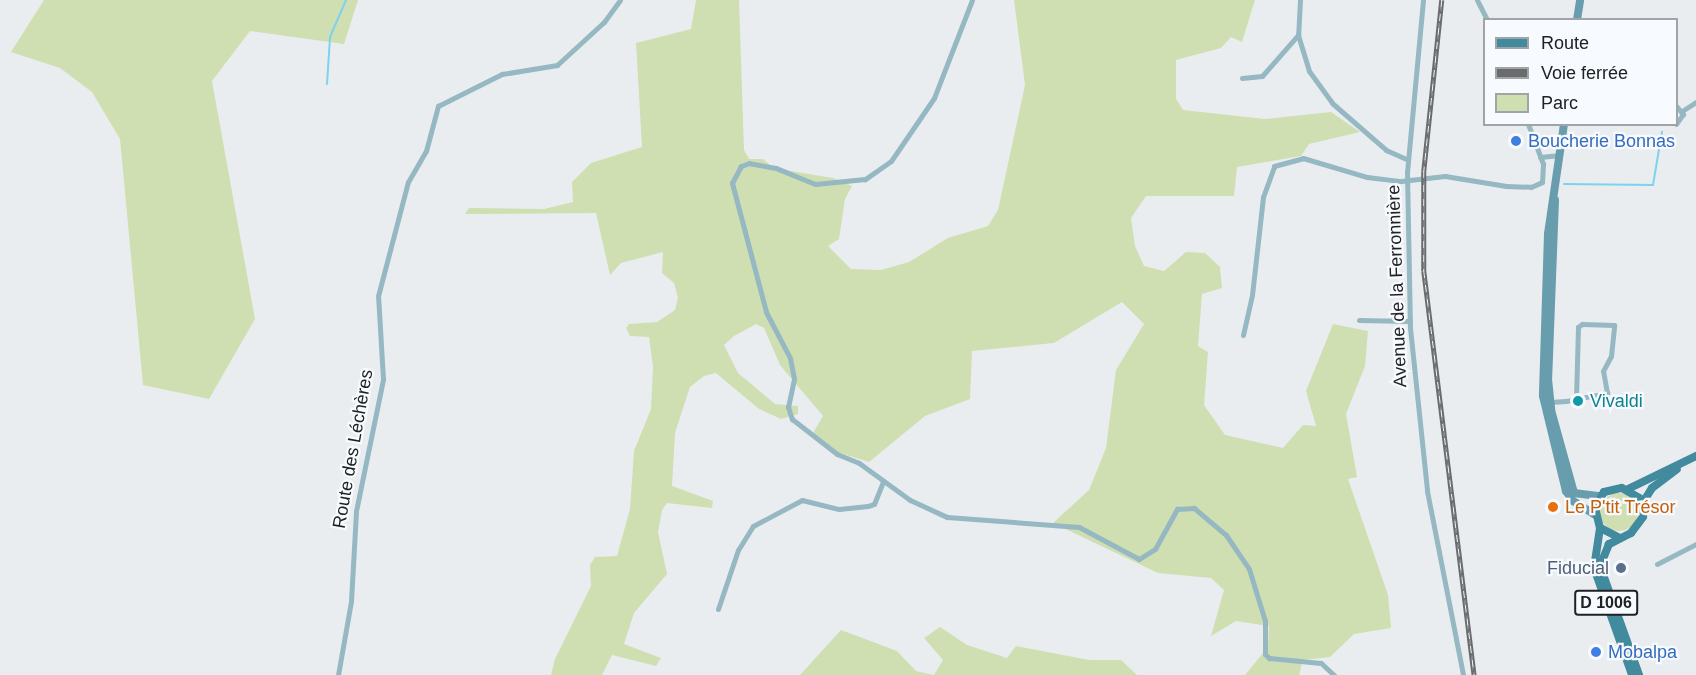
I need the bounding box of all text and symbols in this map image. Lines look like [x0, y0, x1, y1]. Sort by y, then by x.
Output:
legend [1483, 18, 1678, 126]
text: Route [1541, 33, 1589, 53]
text: Voie ferrée [1541, 63, 1628, 83]
text: Parc [1541, 93, 1578, 113]
place label: Boucherie Bonnas [1528, 130, 1675, 152]
marker: Boucherie Bonnas [1509, 134, 1523, 148]
street label: Avenue de la Ferronnière [1383, 184, 1411, 388]
street label: Route des Léchères [328, 368, 378, 530]
place label: Vivaldi [1590, 390, 1643, 412]
marker: Vivaldi [1571, 394, 1585, 408]
place label: Le P'tit Trésor [1565, 496, 1676, 518]
marker: Le P'tit Trésor [1546, 500, 1560, 514]
place label: Fiducial [1547, 557, 1609, 579]
marker: Fiducial [1614, 561, 1628, 575]
road number: D 1006 [1573, 590, 1639, 616]
place label: Mobalpa [1608, 641, 1677, 663]
marker: Mobalpa [1589, 645, 1603, 659]

